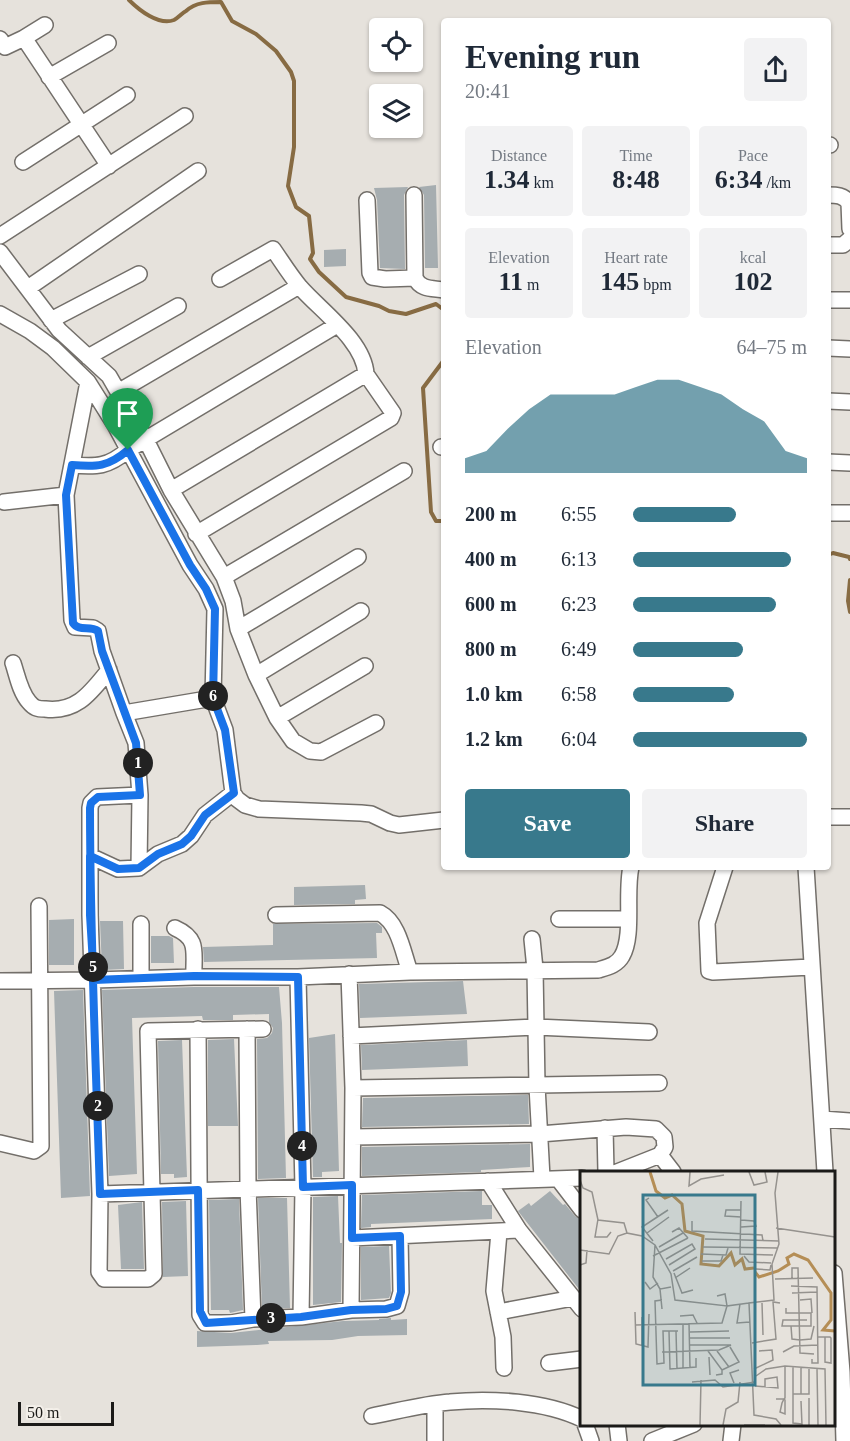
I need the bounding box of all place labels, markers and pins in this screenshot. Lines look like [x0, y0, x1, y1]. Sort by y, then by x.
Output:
pin [102, 388, 153, 450]
pin: 6 [198, 681, 228, 711]
pin: 1 [123, 748, 153, 778]
pin: 5 [78, 952, 108, 982]
pin: 2 [83, 1091, 113, 1121]
pin: 4 [287, 1131, 317, 1161]
pin: 3 [256, 1303, 286, 1333]

